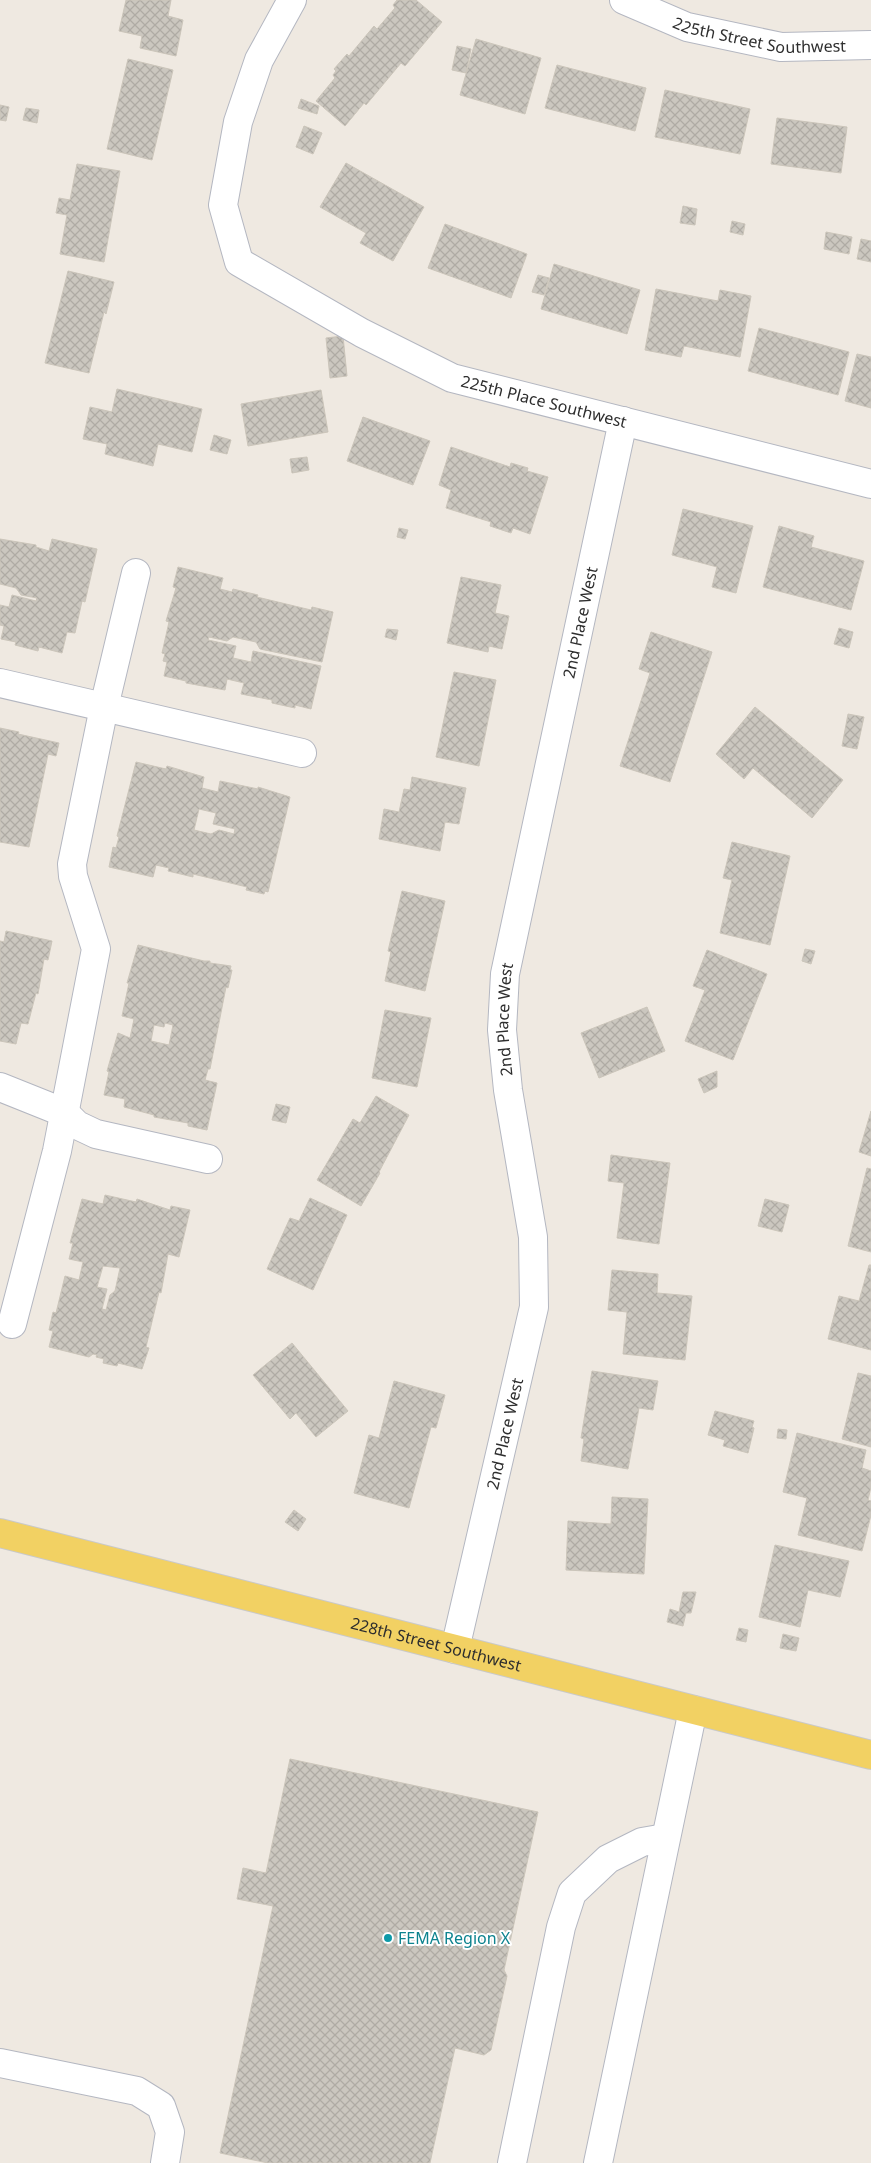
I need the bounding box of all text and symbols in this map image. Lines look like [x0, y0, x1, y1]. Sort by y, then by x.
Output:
street label: 225th Street Southwest [670, 11, 846, 59]
street label: 225th Place Southwest [459, 370, 629, 433]
street label: 2nd Place West [557, 564, 603, 680]
street label: 2nd Place West [491, 960, 518, 1077]
street label: 2nd Place West [481, 1376, 528, 1492]
street label: 228th Street Southwest [348, 1612, 524, 1677]
place label: FEMA Region X [398, 1927, 511, 1949]
marker: FEMA Region X [382, 1932, 394, 1944]

